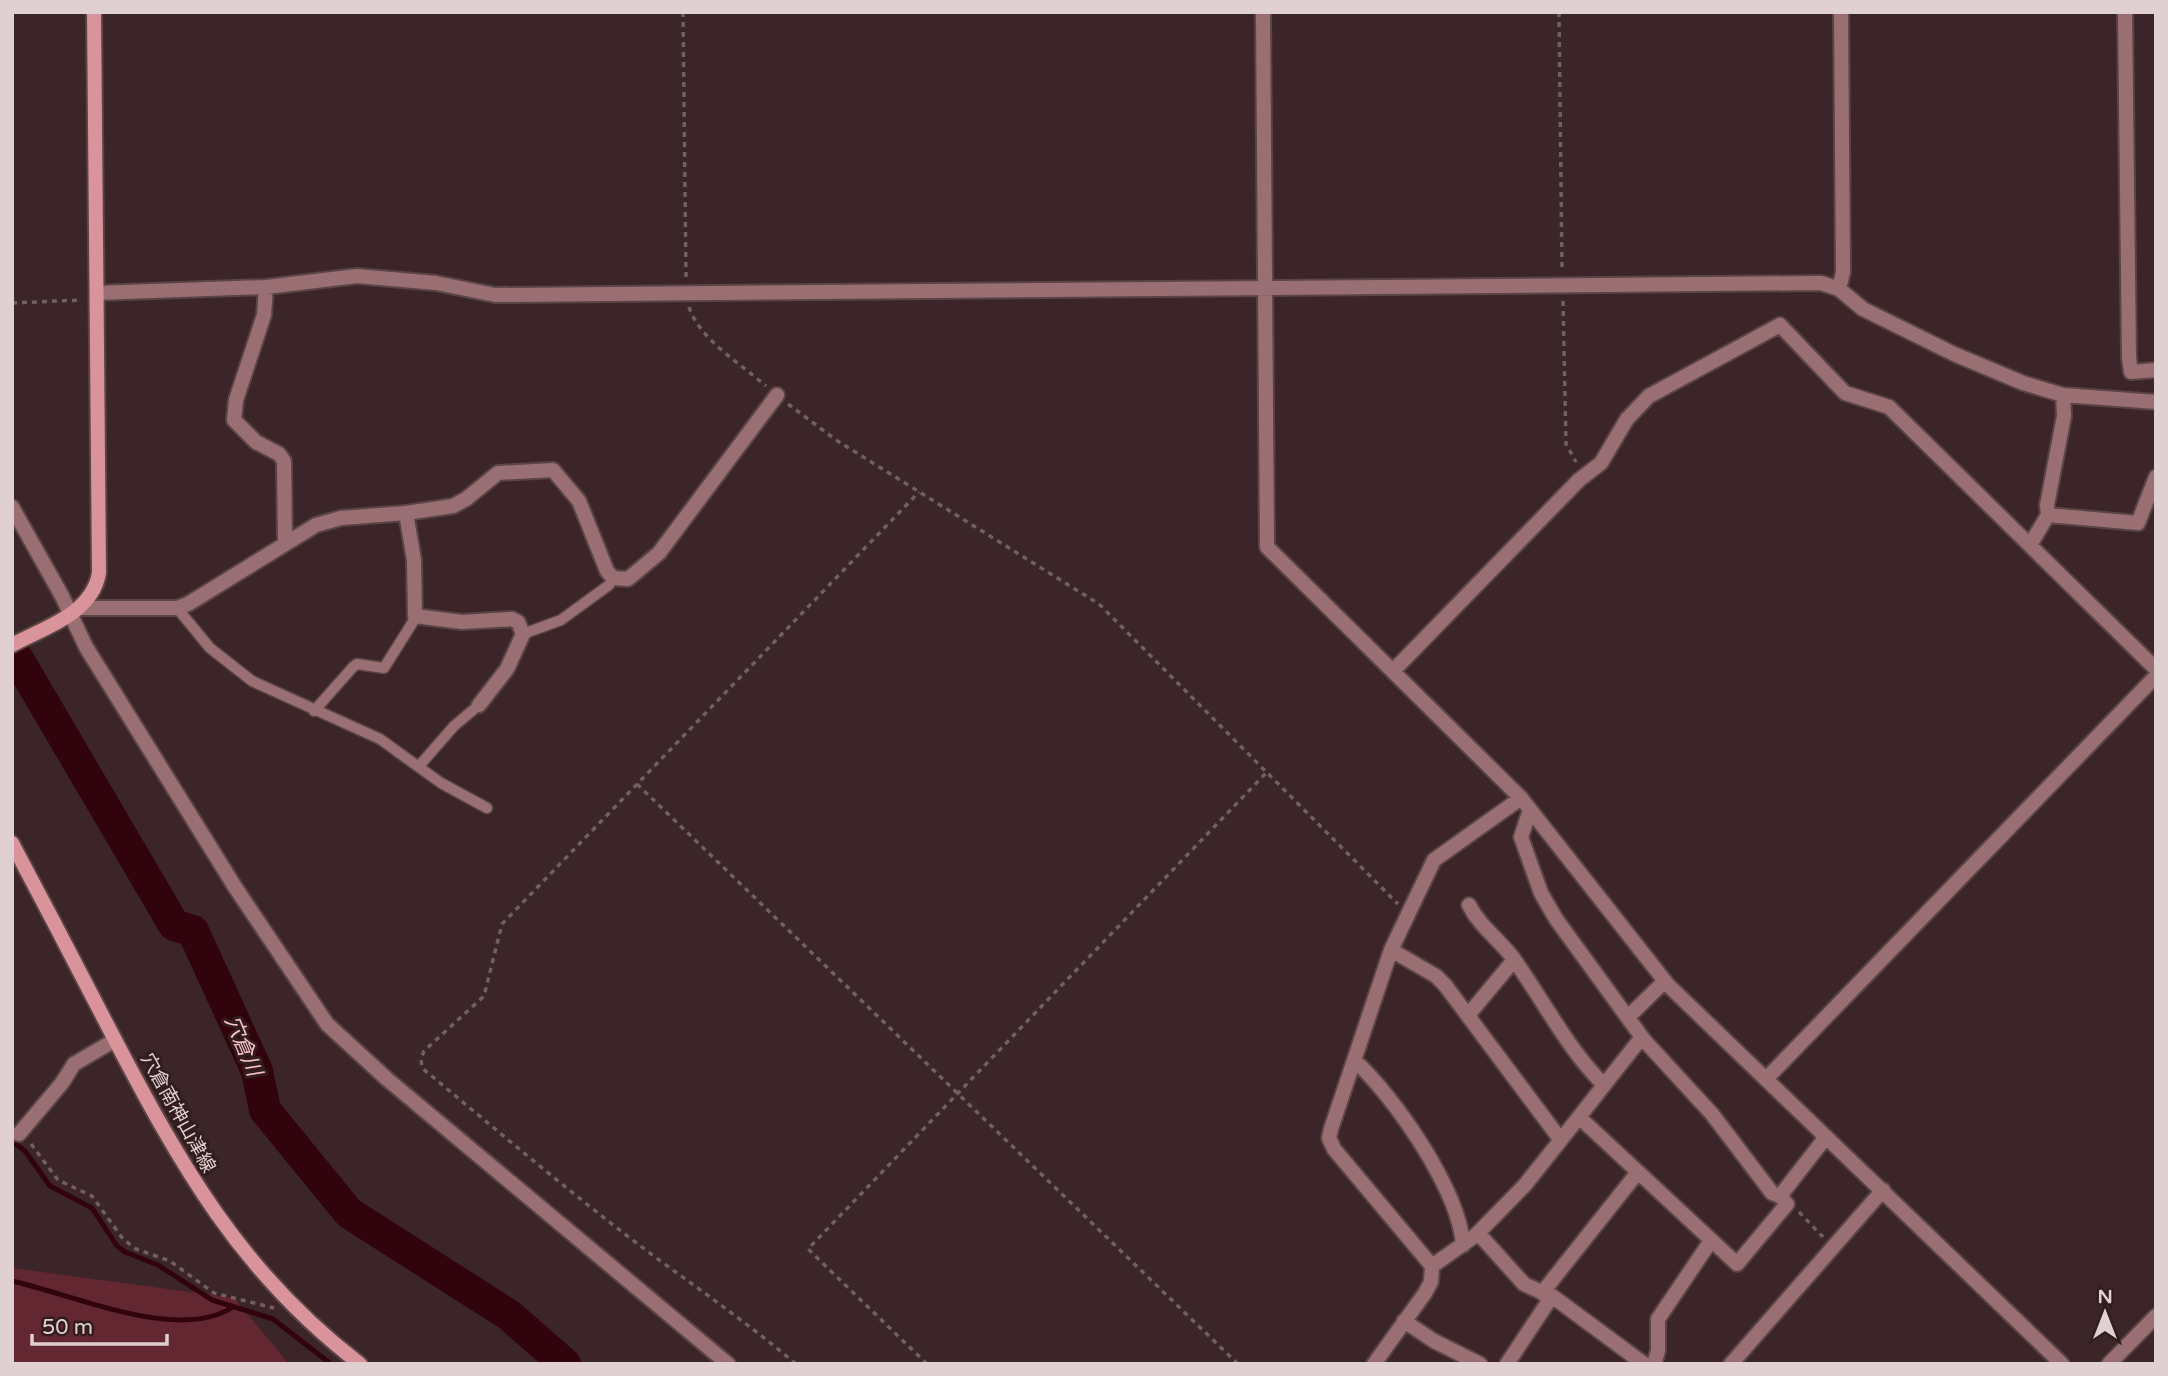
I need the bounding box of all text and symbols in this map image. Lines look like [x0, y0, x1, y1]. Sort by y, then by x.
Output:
water label: 穴倉川 [219, 1012, 268, 1082]
street label: 穴倉南神山津線 [136, 1049, 220, 1177]
north arrow [2070, 1278, 2140, 1348]
text: N [2097, 1286, 2113, 1308]
scale bar [32, 1302, 166, 1346]
text: 50 m [42, 1315, 93, 1340]

